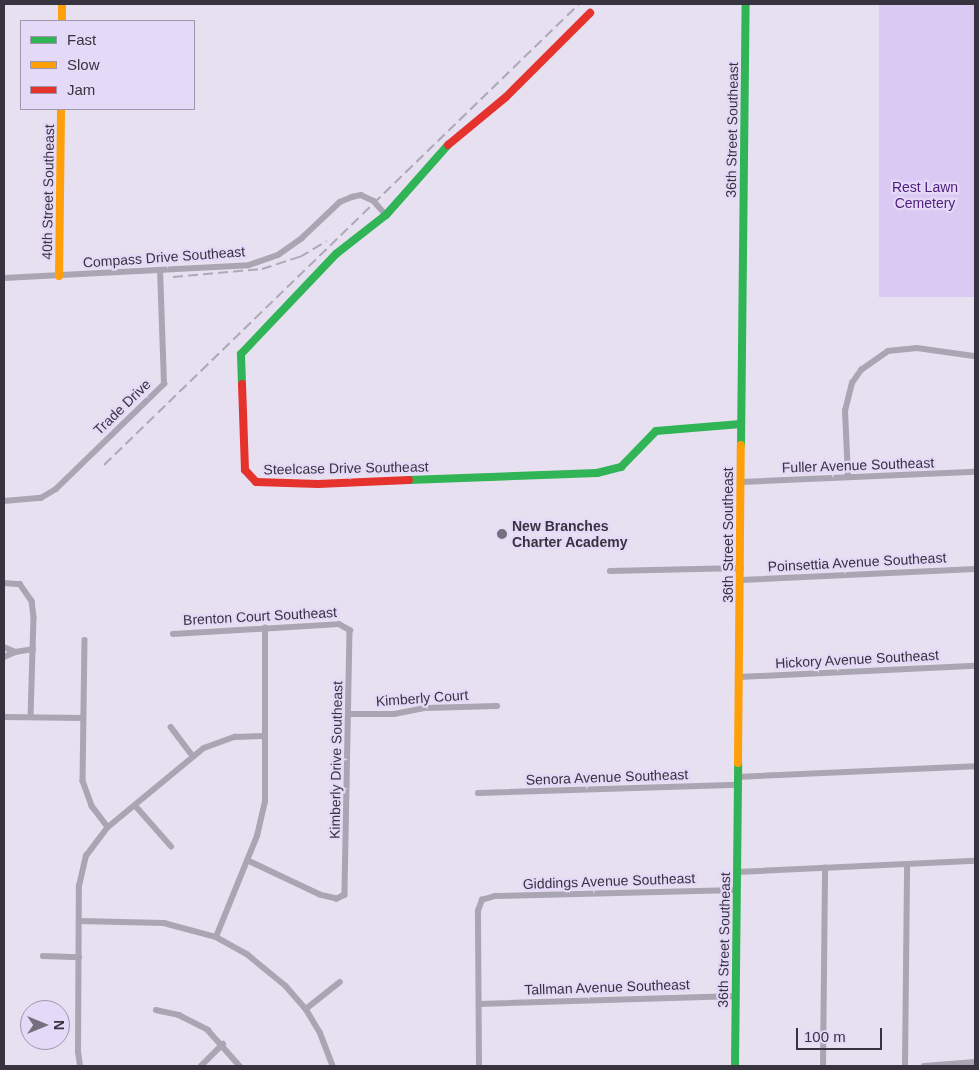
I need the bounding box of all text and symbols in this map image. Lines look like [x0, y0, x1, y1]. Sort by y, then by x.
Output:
legend [20, 20, 195, 110]
text: Fast [67, 31, 96, 48]
text: Slow [67, 56, 100, 73]
street label: 36th Street Southeast [722, 62, 742, 198]
text: Jam [67, 81, 95, 98]
street label: 40th Street Southeast [38, 124, 58, 260]
park label: Rest Lawn Cemetery [892, 179, 958, 212]
street label: Compass Drive Southeast [82, 243, 246, 271]
street label: Trade Drive [90, 376, 154, 438]
street label: Fuller Avenue Southeast [781, 454, 935, 476]
street label: Steelcase Drive Southeast [263, 458, 429, 478]
street label: 36th Street Southeast [720, 467, 736, 603]
place label: New Branches Charter Academy [512, 518, 628, 550]
marker: New Branches Charter Academy [496, 528, 508, 540]
street label: Poinsettia Avenue Southeast [767, 549, 947, 575]
street label: Brenton Court Southeast [183, 604, 337, 628]
street label: Hickory Avenue Southeast [774, 646, 940, 672]
street label: Kimberly Drive Southeast [326, 681, 346, 839]
street label: Kimberly Court [375, 686, 469, 710]
street label: Senora Avenue Southeast [525, 766, 689, 788]
street label: Giddings Avenue Southeast [522, 870, 696, 892]
street label: 36th Street Southeast [714, 872, 734, 1008]
street label: Tallman Avenue Southeast [524, 976, 690, 998]
north arrow [20, 1000, 70, 1050]
scale bar [799, 1018, 885, 1050]
text: N [51, 1020, 67, 1030]
text: 100 m [804, 1028, 846, 1045]

